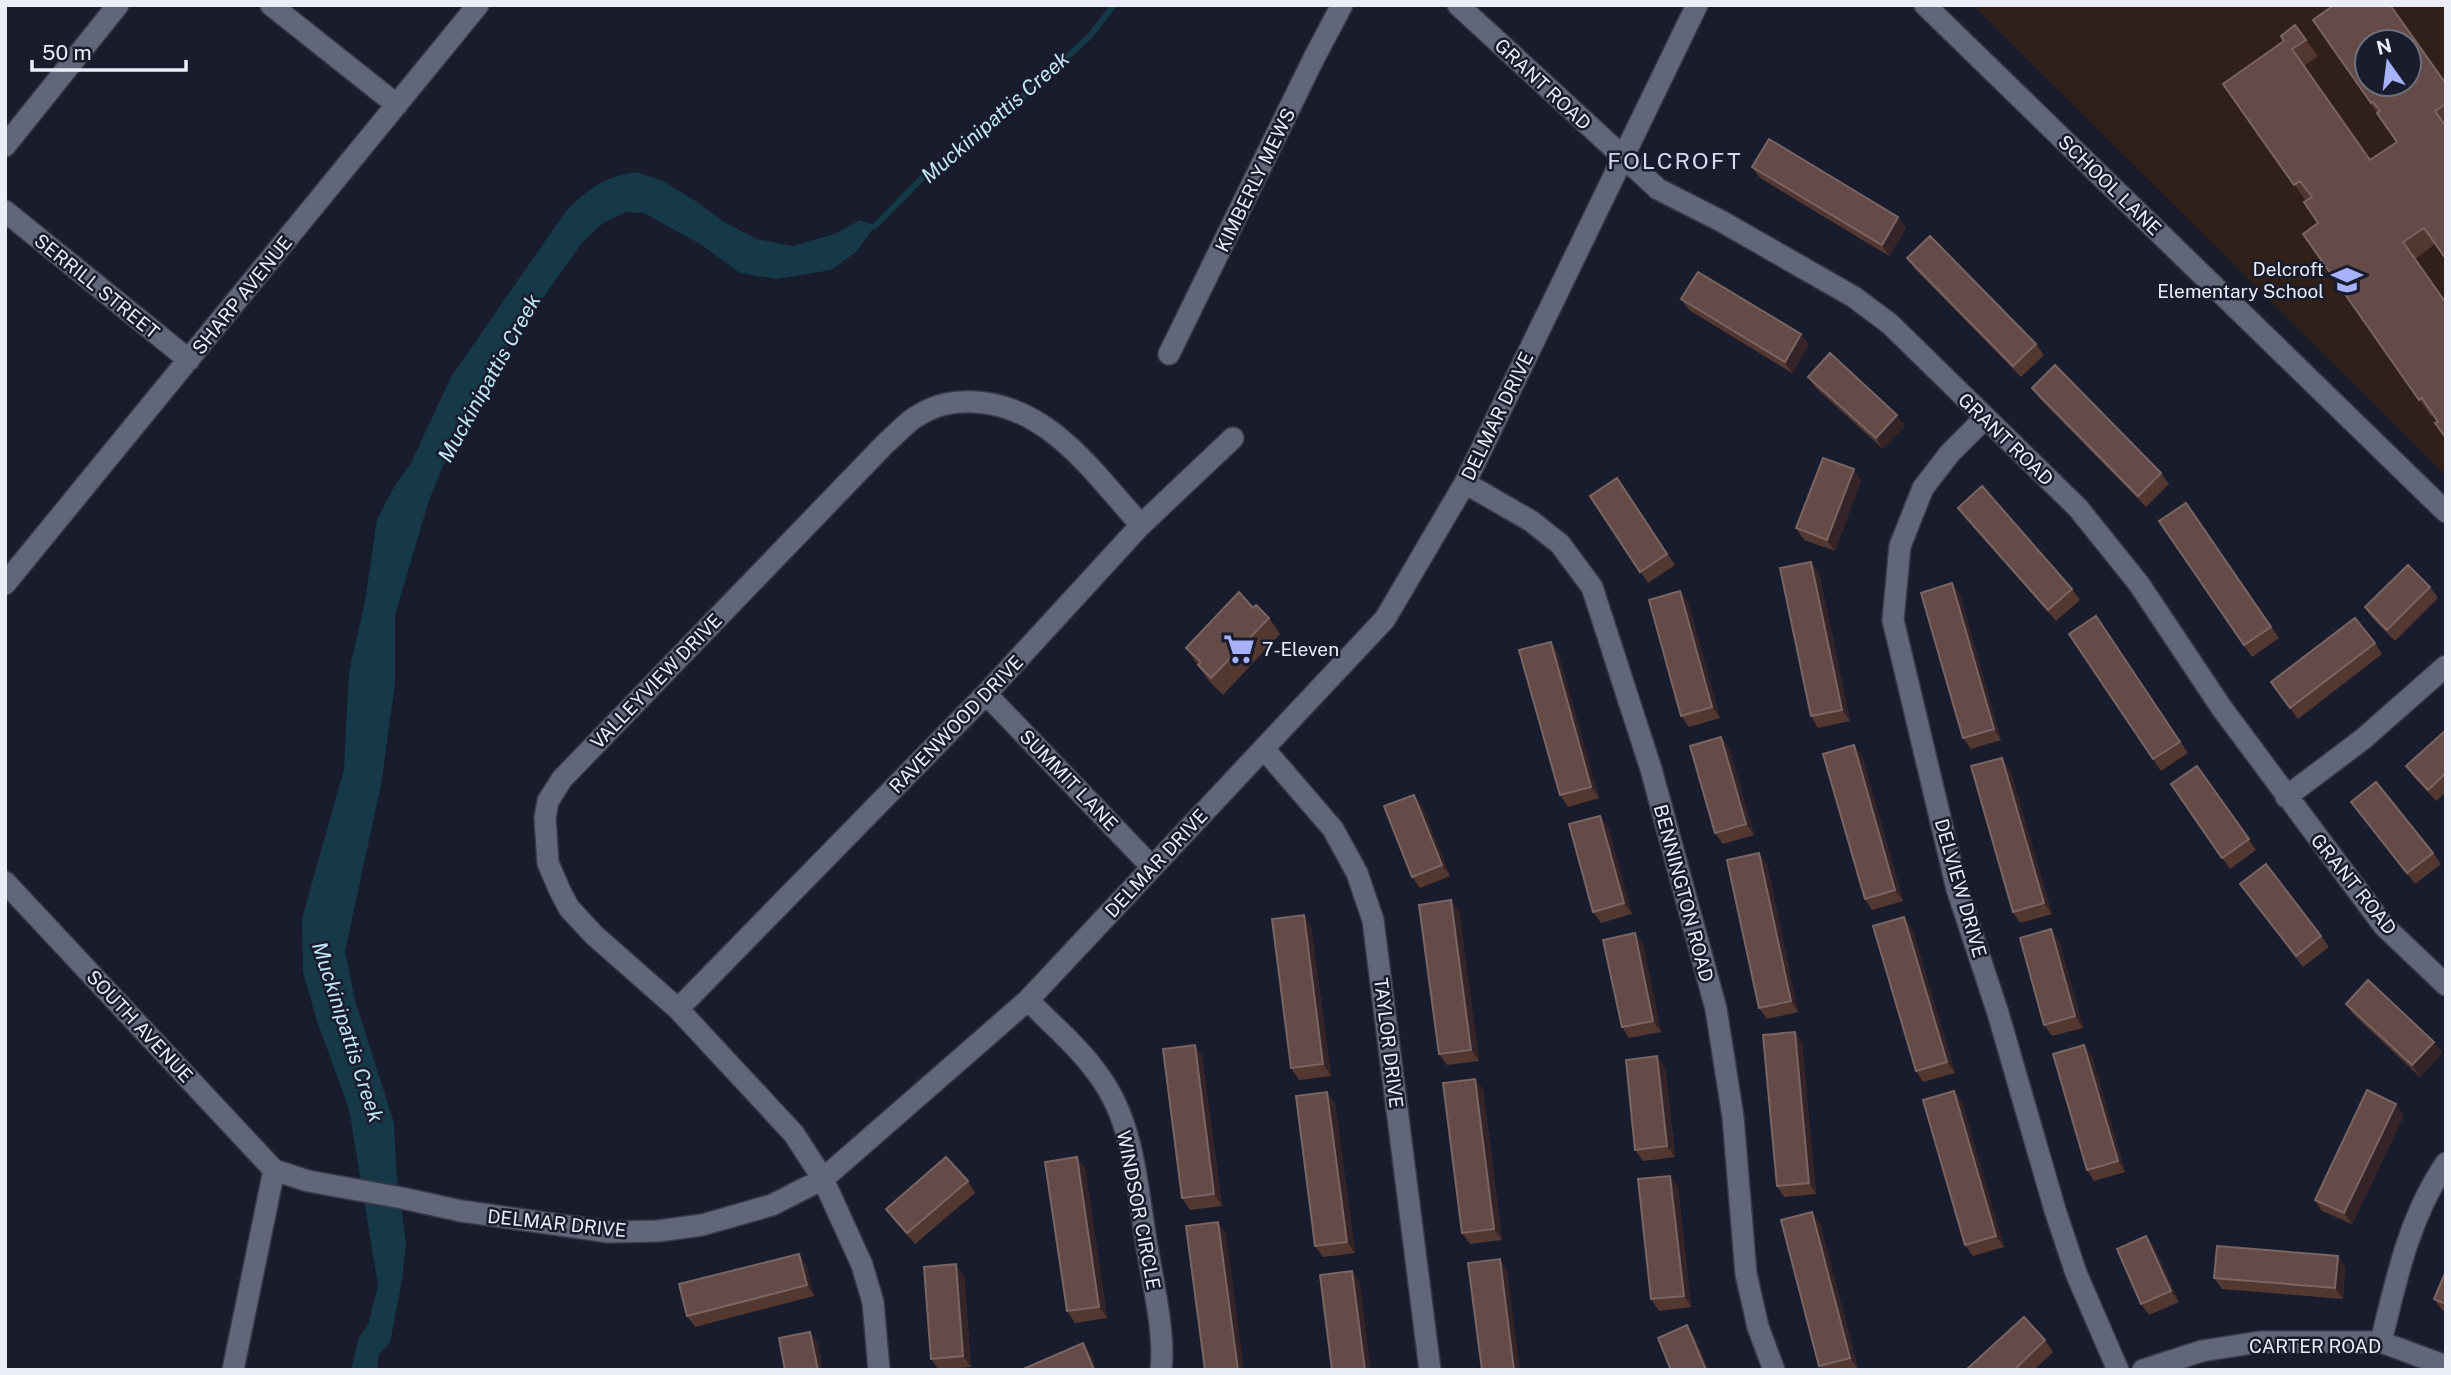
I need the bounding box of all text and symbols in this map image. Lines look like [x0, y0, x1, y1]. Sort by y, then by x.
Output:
scale bar [32, 28, 186, 72]
north arrow [2353, 28, 2423, 98]
street label: GRANT ROAD [1490, 34, 1596, 134]
text: N [2374, 34, 2394, 59]
text: 50 m [42, 40, 92, 65]
water label: Muckinipattis Creek [916, 45, 1075, 188]
street label: KIMBERLY MEWS [1211, 105, 1299, 255]
street label: SCHOOL LANE [2054, 130, 2166, 240]
district label: FOLCROFT [1607, 147, 1743, 174]
street label: SERRILL STREET [30, 229, 164, 343]
street label: SHARP AVENUE [188, 231, 296, 359]
place label: Delcroft Elementary School [2157, 258, 2324, 302]
school or university icon: Delcroft Elementary School [2330, 263, 2364, 297]
water label: Muckinipattis Creek [432, 289, 546, 466]
street label: DELMAR DRIVE [1456, 348, 1538, 484]
street label: GRANT ROAD [1954, 388, 2058, 490]
street label: VALLEYVIEW DRIVE [586, 609, 726, 753]
supermarket icon: 7-Eleven [1222, 632, 1256, 666]
place label: 7-Eleven [1262, 638, 1339, 660]
street label: RAVENWOOD DRIVE [885, 651, 1027, 797]
street label: SUMMIT LANE [1015, 725, 1123, 835]
street label: BENNINGTON ROAD [1650, 802, 1718, 984]
street label: DELMAR DRIVE [1100, 804, 1212, 922]
street label: DELVIEW DRIVE [1931, 816, 1991, 960]
street label: GRANT ROAD [2307, 829, 2401, 939]
water label: Muckinipattis Creek [307, 939, 389, 1126]
street label: SOUTH AVENUE [82, 965, 198, 1087]
street label: TAYLOR DRIVE [1370, 977, 1408, 1109]
street label: WINDSOR CIRCLE [1113, 1129, 1165, 1291]
street label: DELMAR DRIVE [486, 1205, 628, 1241]
street label: CARTER ROAD [2249, 1335, 2381, 1357]

